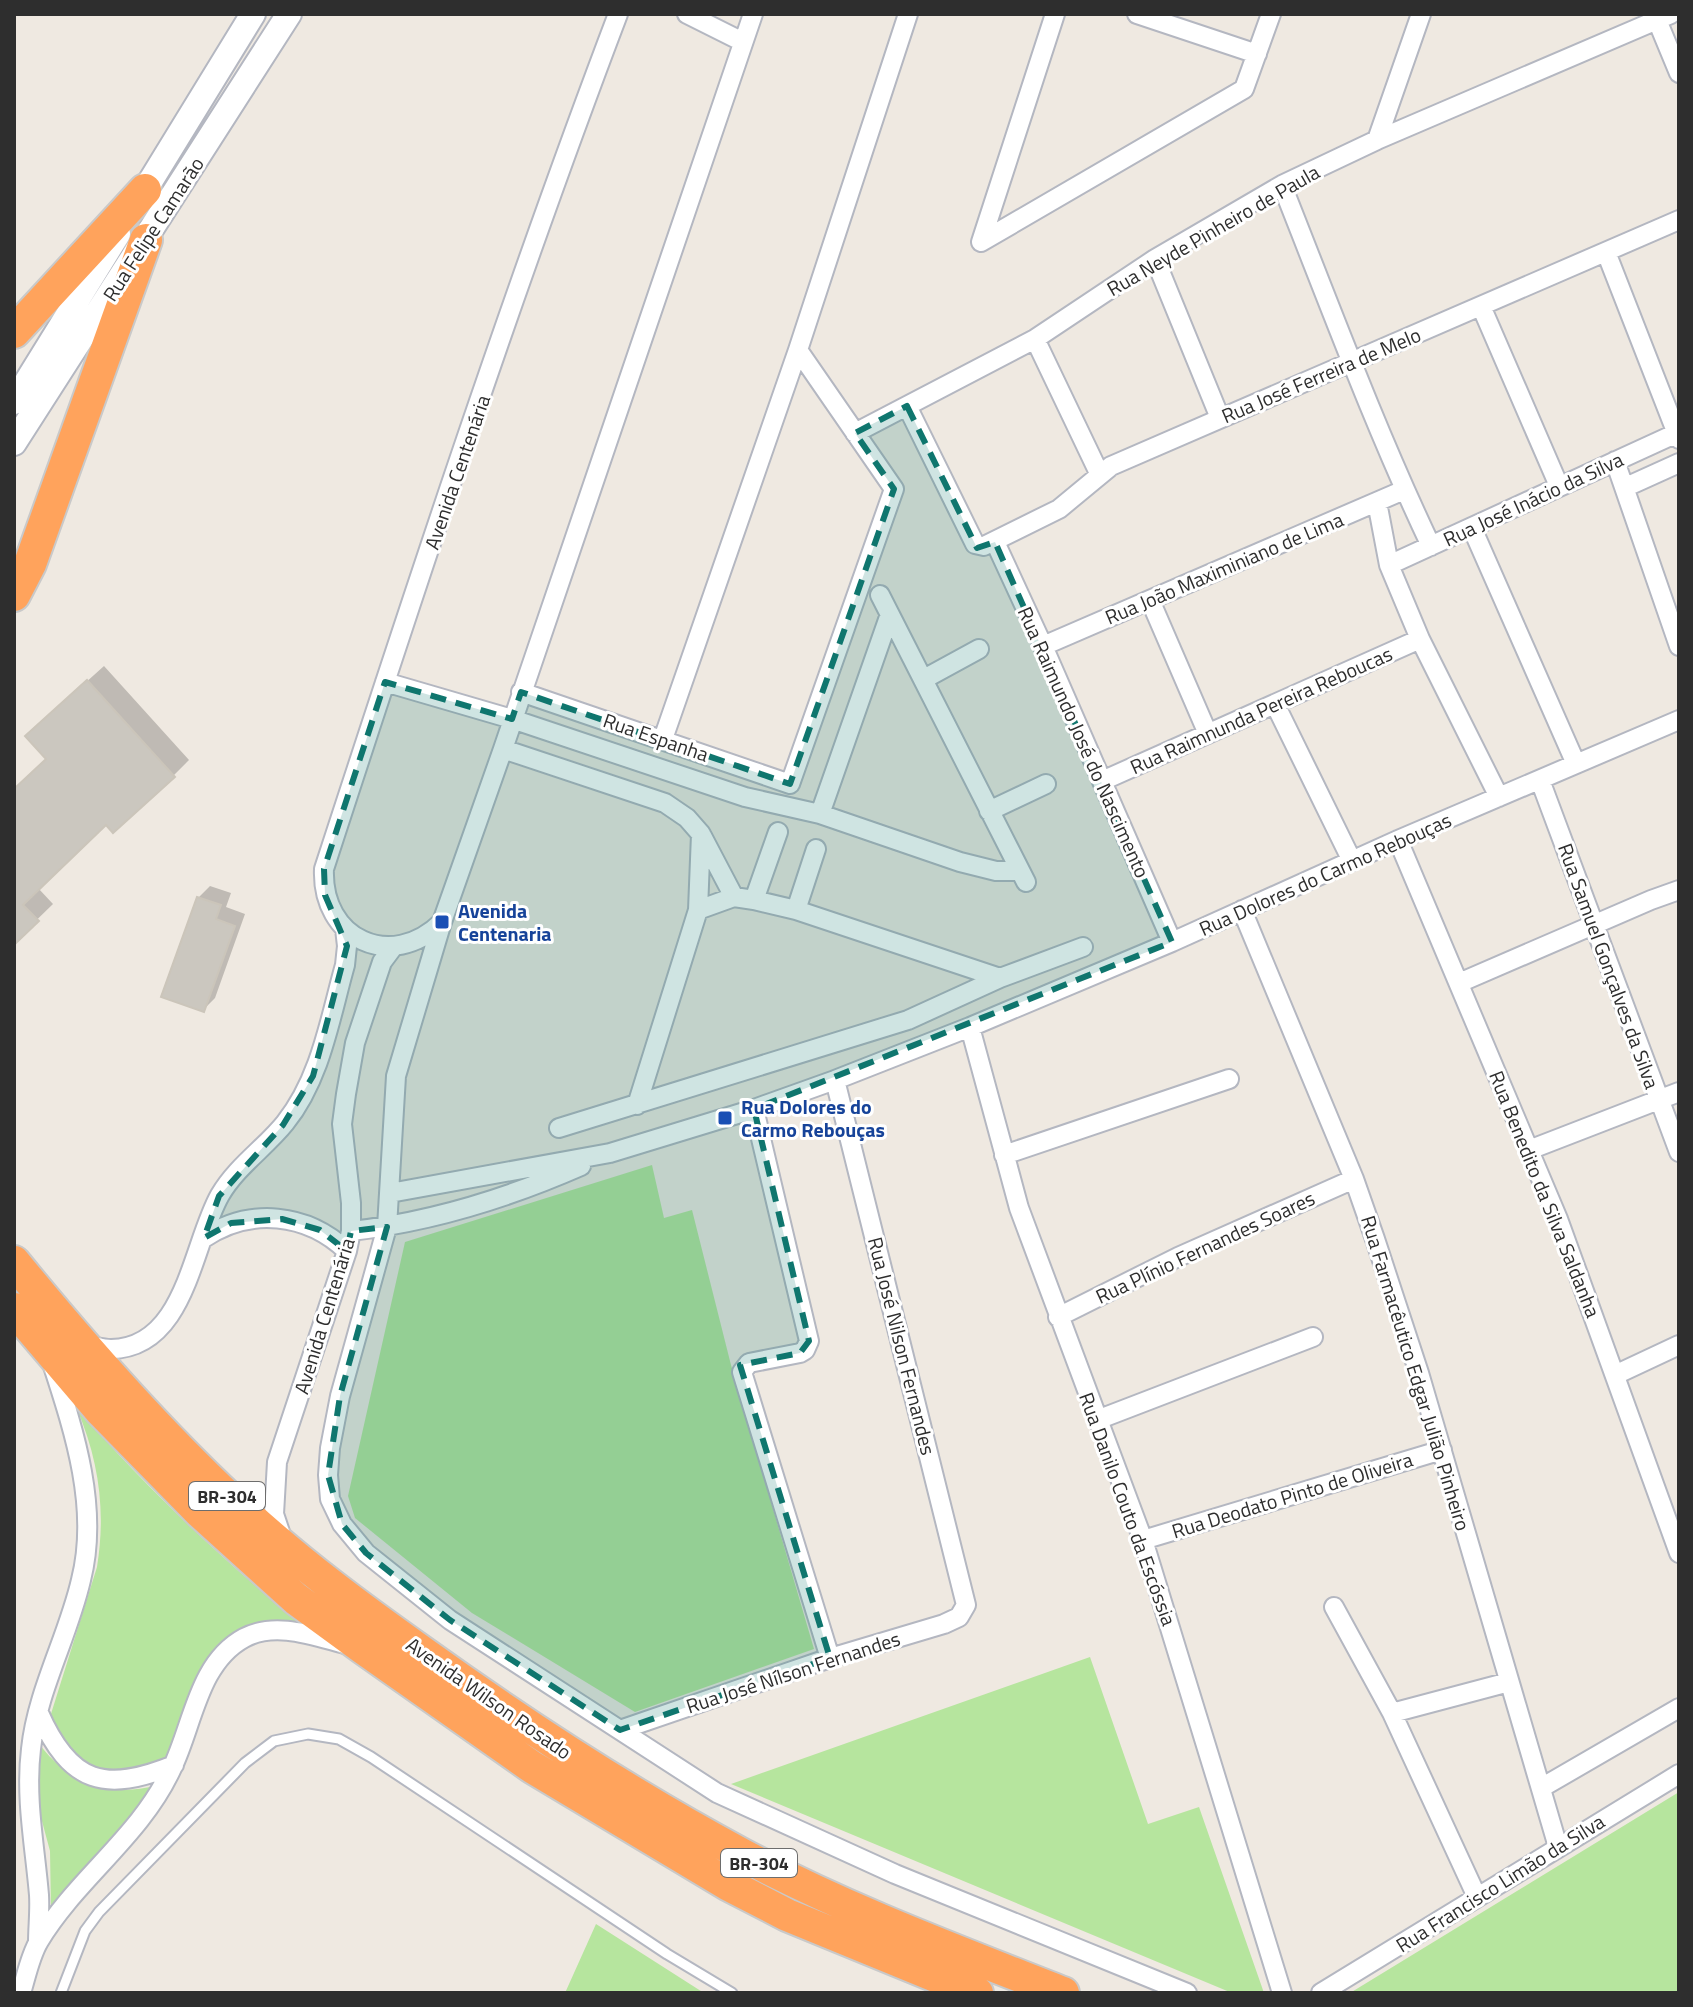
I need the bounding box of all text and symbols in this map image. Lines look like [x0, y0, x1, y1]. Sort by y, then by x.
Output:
street label: Rua Felipe Camarão [95, 151, 211, 307]
street label: Rua Neyde Pinheiro de Paula [1101, 156, 1325, 304]
street label: Rua José Ferreira de Melo [1216, 319, 1426, 431]
street label: Avenida Centenária [416, 390, 498, 554]
street label: Rua José Inácio da Silva [1438, 444, 1628, 554]
street label: Rua João Maximiniano de Lima [1100, 504, 1348, 632]
street label: Rua Raimundo José do Nascimento [1010, 601, 1158, 883]
street label: Rua Raimnunda Pereira Reboucas [1125, 638, 1397, 782]
street label: Rua Espanha [599, 704, 713, 770]
street label: Rua Dolores do Carmo Rebouças [1194, 804, 1456, 944]
street label: Rua Samuel Gonçalves da Silva [1550, 839, 1668, 1093]
place label: Avenida Centenaria [458, 895, 552, 949]
marker: Avenida Centenaria [433, 913, 451, 931]
street label: Rua Benedito da Silva Saldanha [1481, 1066, 1609, 1322]
place label: Rua Dolores do Carmo Rebouças [741, 1091, 885, 1145]
marker: Rua Dolores do Carmo Rebouças [716, 1109, 734, 1127]
street label: Rua Plínio Fernandes Soares [1090, 1182, 1320, 1312]
street label: Rua Farmacêutico Edgar Julião Pinheiro [1353, 1212, 1479, 1534]
street label: Avenida Centenária [286, 1234, 362, 1398]
street label: Rua José Nilson Fernandes [860, 1234, 944, 1458]
street label: Rua Danilo Couto da Escóssia [1071, 1388, 1185, 1630]
street label: Rua Deodato Pinto de Oliveira [1168, 1444, 1416, 1546]
road number: BR-304 [189, 1482, 265, 1510]
street label: Rua José Nílson Fernandes [682, 1623, 904, 1721]
street label: Avenida Wilson Rosado [400, 1629, 578, 1767]
street label: Rua Francisco Limão da Silva [1390, 1806, 1610, 1960]
road number: BR-304 [721, 1849, 797, 1877]

